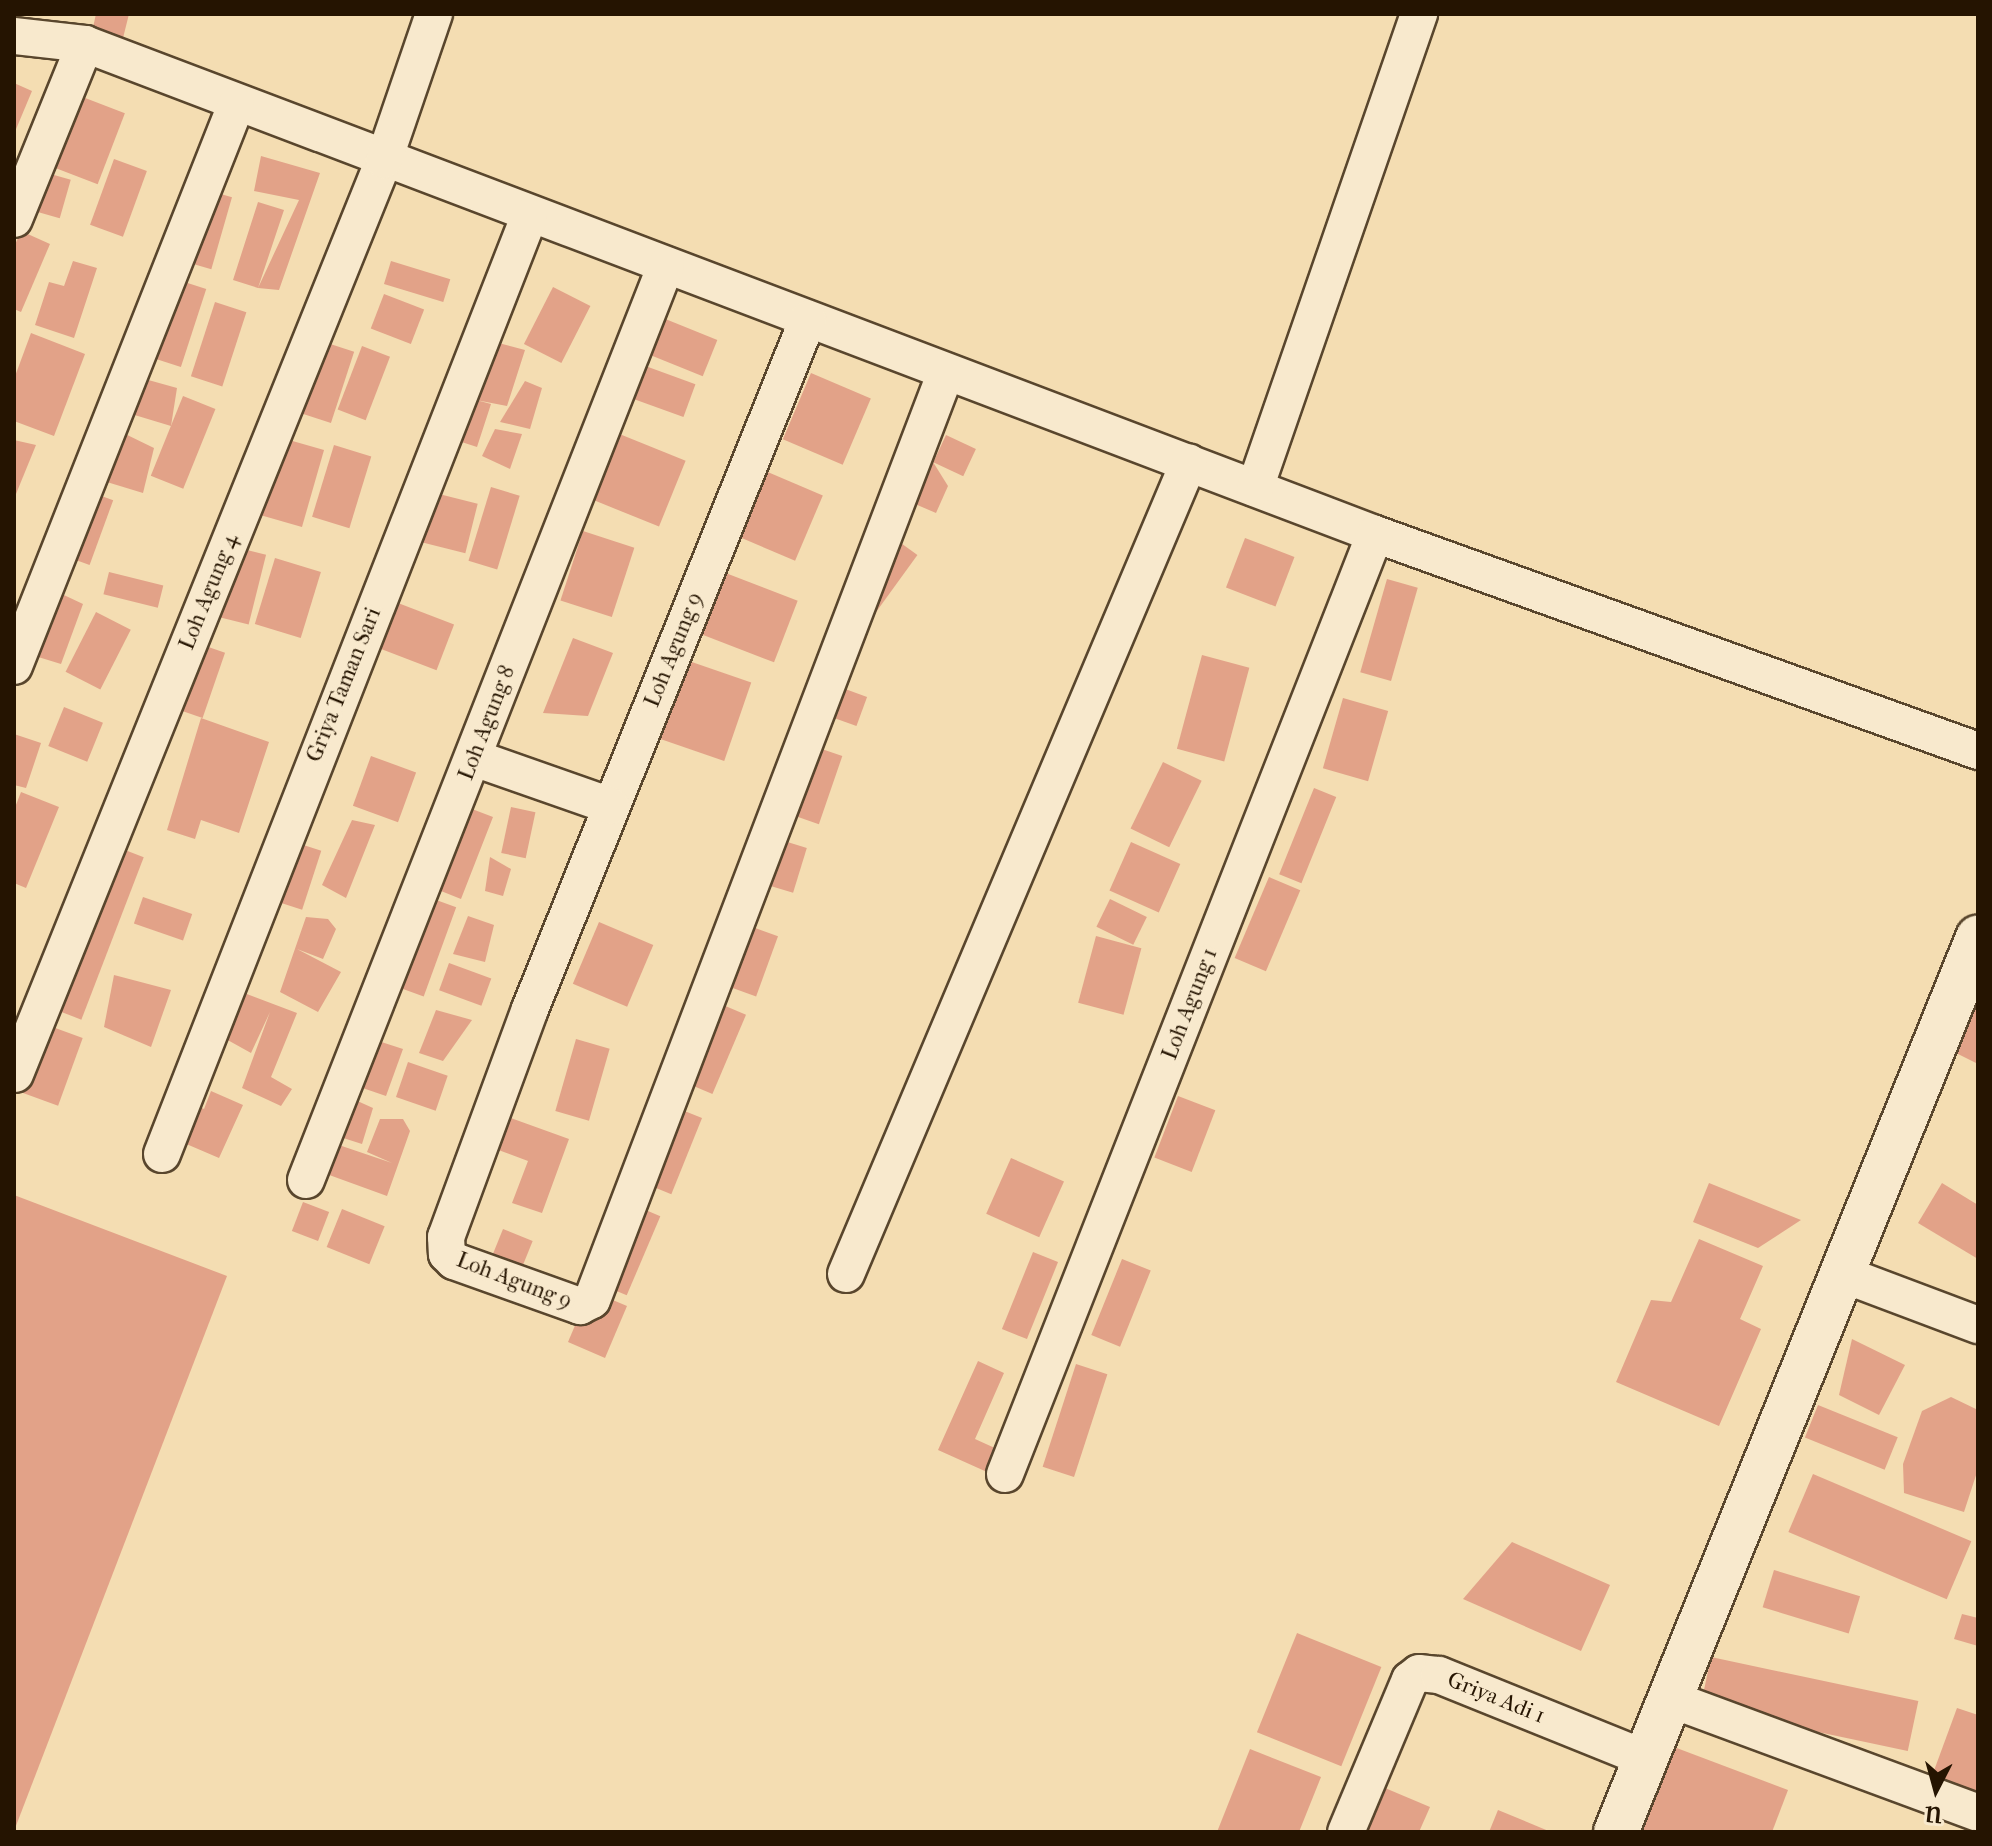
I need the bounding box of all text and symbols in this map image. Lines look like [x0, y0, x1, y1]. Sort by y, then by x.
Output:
street label: Loh Agung 4 [174, 530, 244, 654]
street label: Loh Agung 9 [639, 589, 709, 711]
street label: Griya Taman Sari [301, 604, 387, 766]
street label: Loh Agung 8 [453, 662, 521, 784]
street label: Loh Agung 1 [1157, 944, 1223, 1064]
street label: Loh Agung 9 [453, 1247, 575, 1315]
street label: Griya Adi 1 [1443, 1667, 1549, 1729]
north arrow [1896, 1750, 1976, 1830]
text: U [1924, 1800, 1943, 1828]

